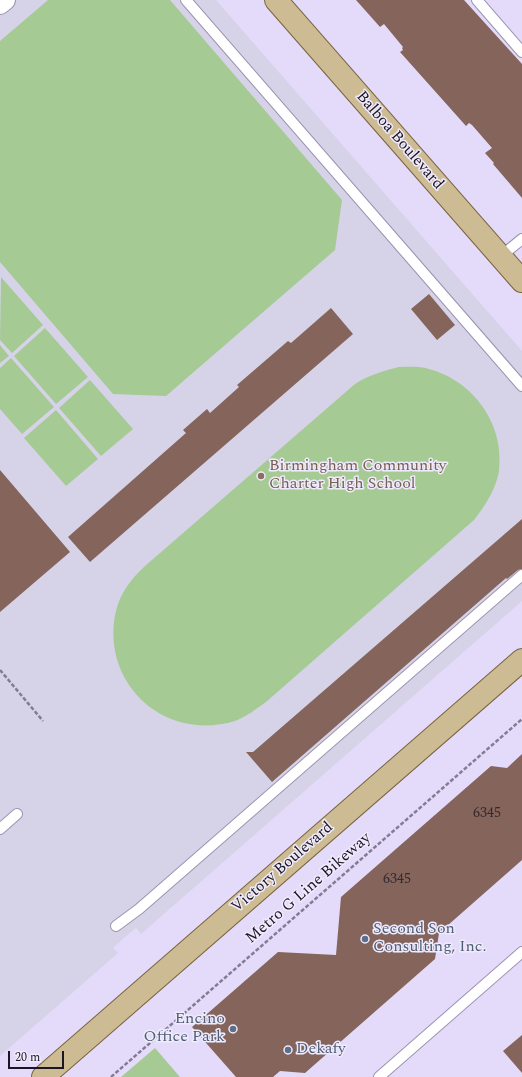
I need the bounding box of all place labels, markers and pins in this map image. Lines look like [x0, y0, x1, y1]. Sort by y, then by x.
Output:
place label: Birmingham Community Charter High School [269, 457, 447, 495]
marker: Birmingham Community Charter High School [256, 471, 266, 481]
place label: Second Son Consulting, Inc. [373, 920, 486, 958]
marker: Second Son Consulting, Inc. [360, 934, 370, 944]
place label: Encino Office Park [144, 1010, 225, 1048]
marker: Encino Office Park [228, 1024, 238, 1034]
place label: Dekafy [296, 1040, 346, 1060]
marker: Dekafy [283, 1045, 293, 1055]

